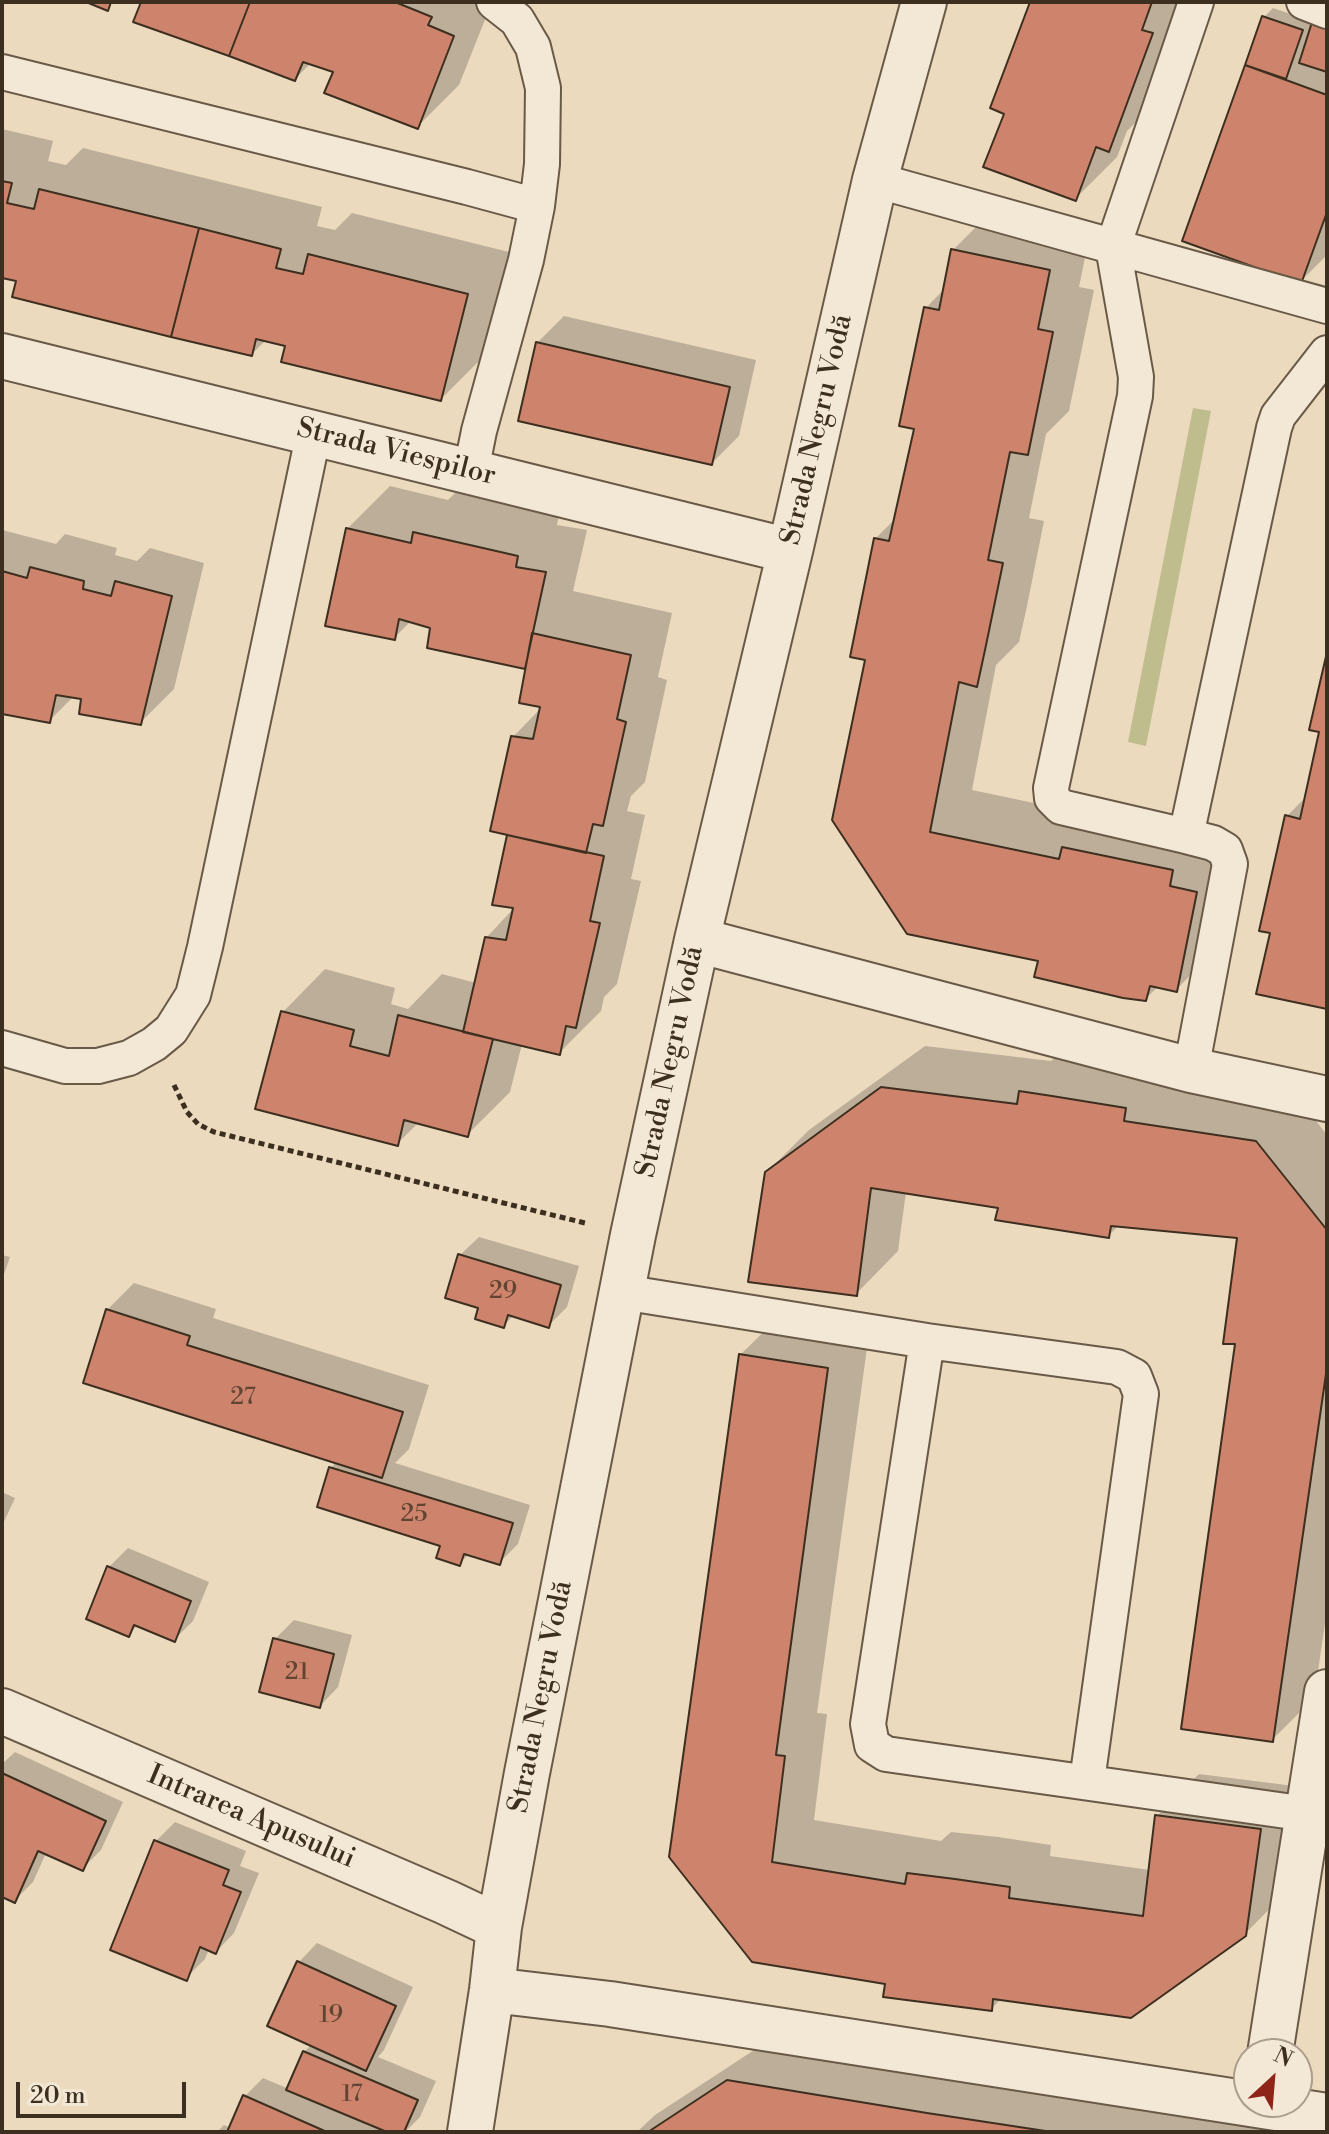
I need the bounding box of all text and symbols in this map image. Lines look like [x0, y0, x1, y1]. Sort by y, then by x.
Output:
street label: Strada Negru Vodă [775, 311, 861, 549]
street label: Strada Viespilor [293, 412, 499, 494]
street label: Strada Negru Vodă [630, 943, 712, 1181]
house number: 29 [489, 1278, 517, 1306]
house number: 27 [230, 1384, 256, 1412]
house number: 25 [401, 1501, 427, 1529]
street label: Strada Negru Vodă [503, 1578, 581, 1816]
house number: 21 [285, 1659, 309, 1687]
street label: Intrarea Apusului [142, 1759, 360, 1877]
house number: 19 [319, 2002, 343, 2030]
north arrow [1233, 2038, 1313, 2118]
text: N [1269, 2042, 1297, 2074]
scale bar [20, 2066, 190, 2116]
text: 20 m [30, 2081, 86, 2111]
house number: 17 [341, 2081, 363, 2109]

